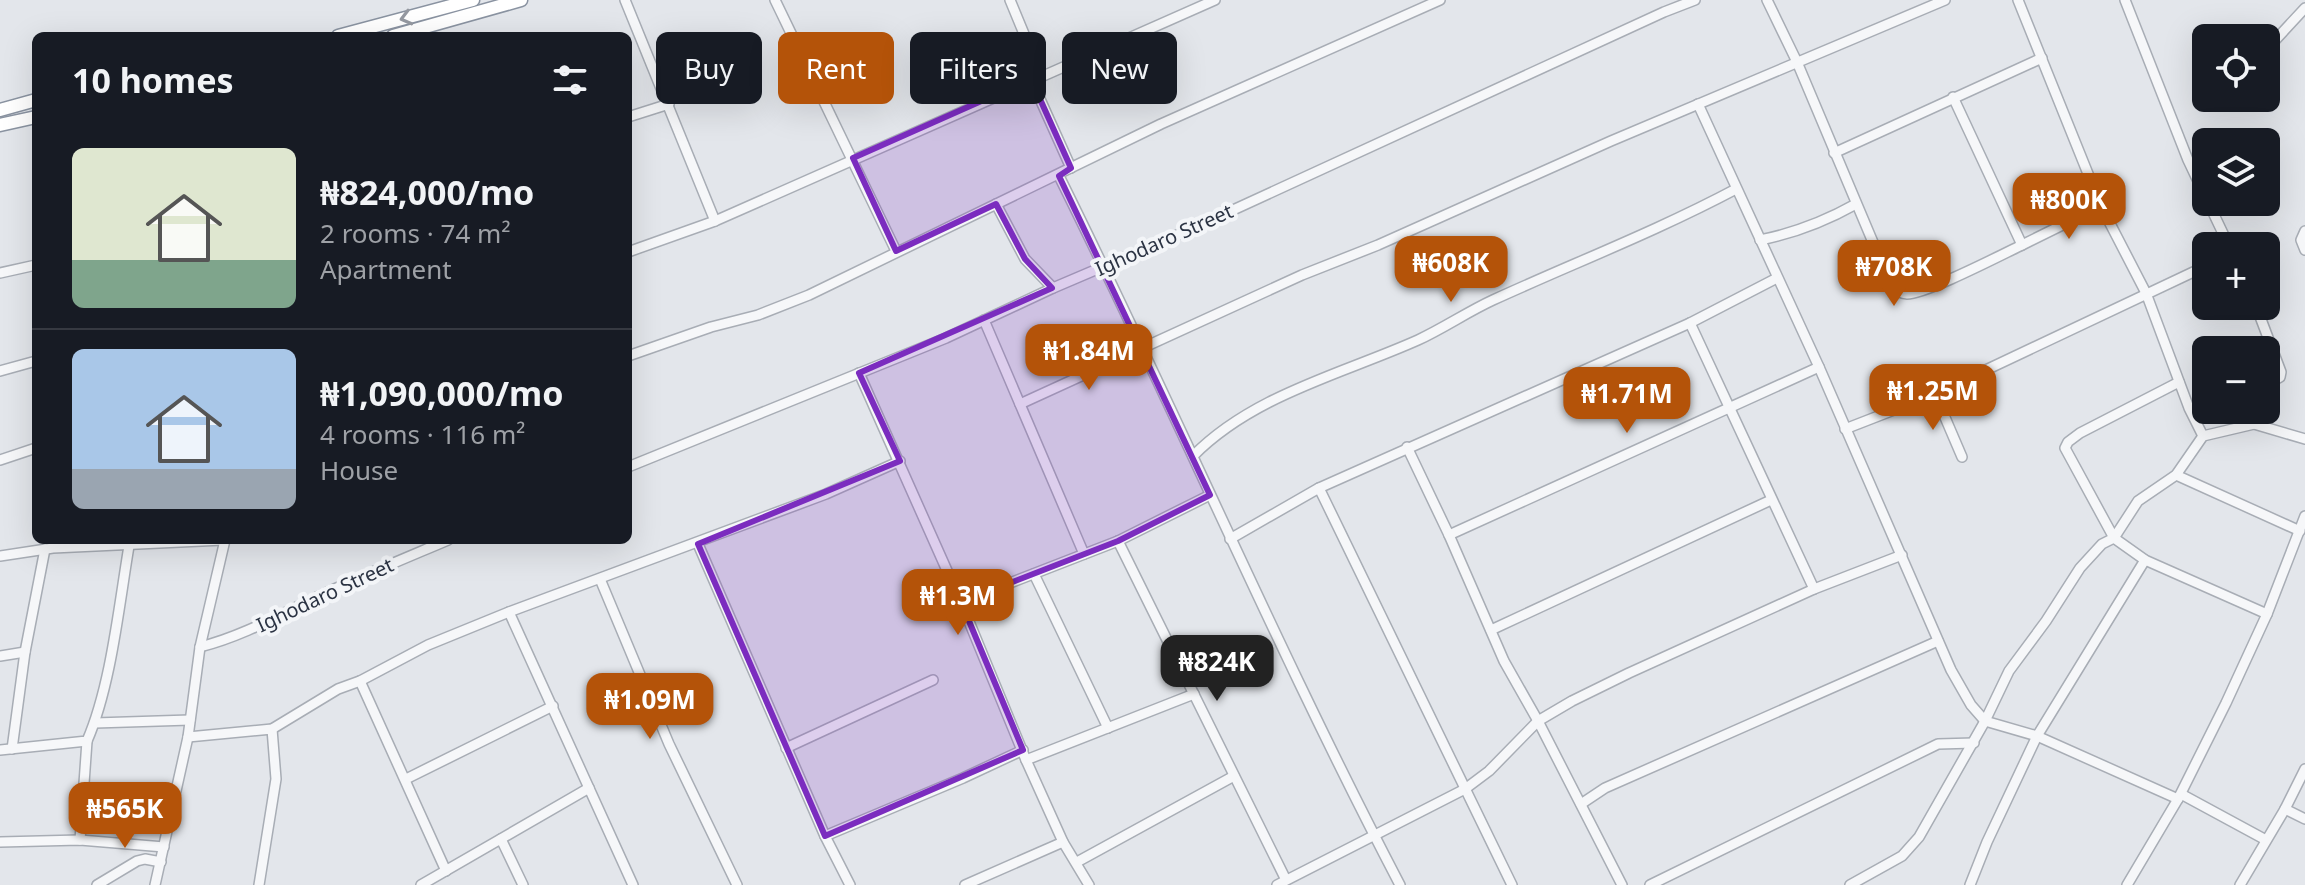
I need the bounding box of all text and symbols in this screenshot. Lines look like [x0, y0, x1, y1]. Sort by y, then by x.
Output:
one-way arrow [399, 9, 413, 26]
map controls [2192, 24, 2280, 424]
button: locate [2192, 24, 2280, 112]
chip: Buy [656, 32, 762, 104]
chip: Rent [778, 32, 894, 104]
chip: Filters [910, 32, 1046, 104]
chip: New [1062, 32, 1177, 104]
text: 10 homes [72, 57, 234, 103]
icon: filters [548, 58, 592, 102]
button: layers [2192, 128, 2280, 216]
text: ₦824,000/mo [320, 169, 534, 215]
pin: ₦800K [2013, 173, 2125, 241]
icon: home [136, 180, 232, 276]
text: ₦800K [2031, 181, 2107, 217]
street label: Ighodaro Street [1091, 197, 1237, 282]
text: 2 rooms · 74 m² [320, 215, 510, 251]
button: + [2192, 232, 2280, 320]
pin: ₦608K [1395, 236, 1507, 304]
pin: ₦708K [1838, 240, 1950, 308]
text: ₦608K [1413, 244, 1489, 280]
text: ₦708K [1856, 248, 1932, 284]
text: Apartment [320, 251, 452, 287]
pin: ₦1.84M [1024, 324, 1154, 392]
text: ₦1.84M [1043, 332, 1135, 368]
button: − [2192, 336, 2280, 424]
pin: ₦1.25M [1868, 364, 1998, 432]
pin: ₦1.71M [1562, 367, 1692, 435]
text: ₦1,090,000/mo [320, 370, 563, 416]
text: ₦1.25M [1887, 372, 1979, 408]
text: ₦1.71M [1581, 375, 1673, 411]
icon: home [136, 381, 232, 477]
text: 4 rooms · 116 m² [320, 416, 525, 452]
text: House [320, 452, 398, 488]
street label: Ighodaro Street [252, 551, 398, 638]
pin: ₦1.3M [902, 569, 1014, 637]
text: ₦1.3M [920, 577, 996, 613]
pin: ₦824K [1161, 635, 1273, 703]
text: ₦824K [1179, 643, 1255, 679]
pin: ₦1.09M [585, 673, 715, 741]
text: ₦1.09M [604, 681, 696, 717]
pin: ₦565K [69, 782, 181, 850]
text: ₦565K [87, 790, 163, 826]

